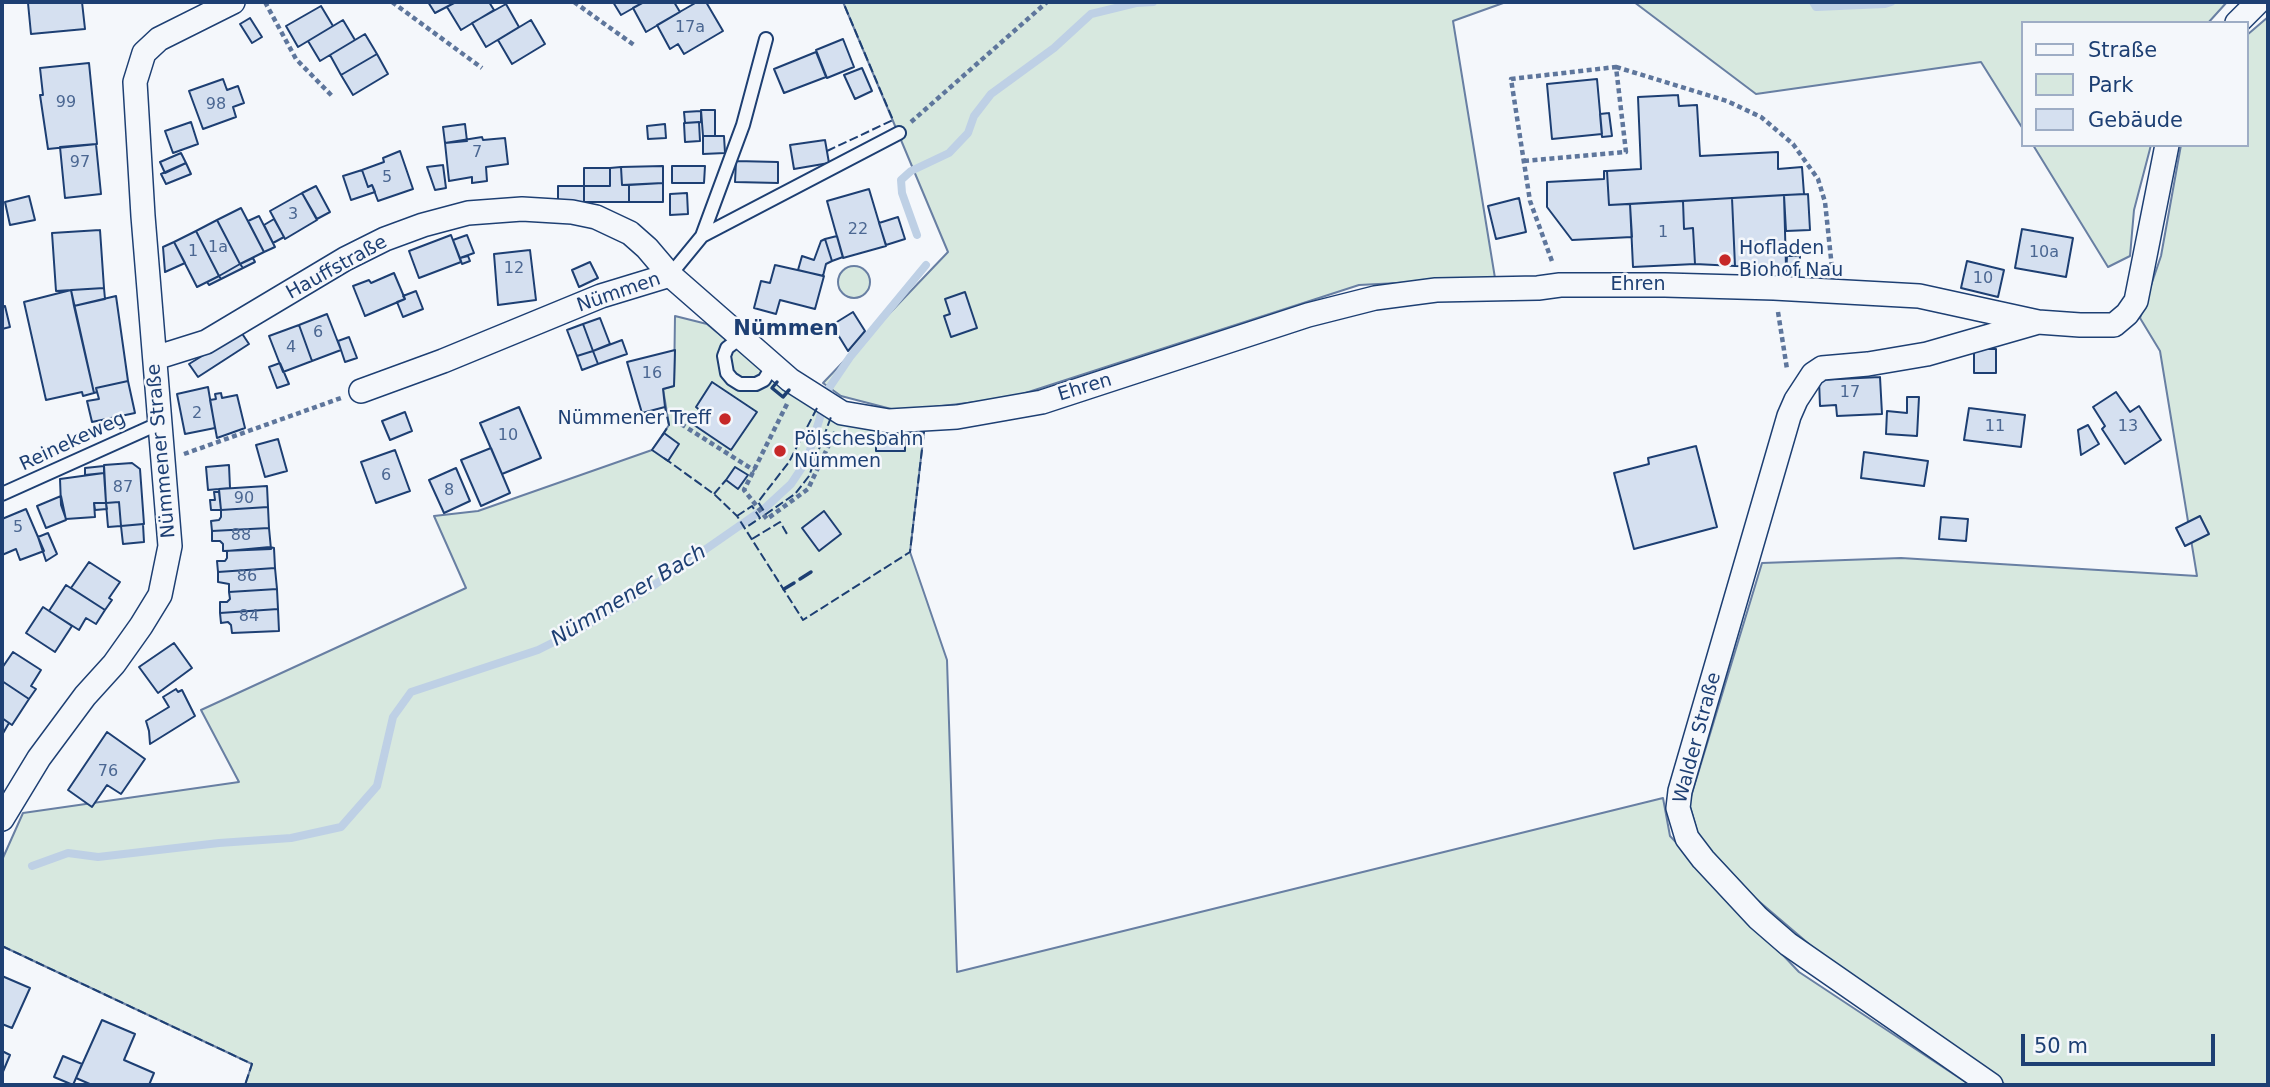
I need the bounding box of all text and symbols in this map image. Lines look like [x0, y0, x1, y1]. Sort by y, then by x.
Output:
house number: 17a [675, 18, 705, 38]
legend [2022, 21, 2249, 147]
text: Straße [2088, 38, 2157, 62]
text: Park [2088, 73, 2133, 97]
house number: 99 [56, 93, 76, 113]
house number: 98 [206, 95, 226, 115]
text: Gebäude [2088, 108, 2183, 132]
house number: 7 [472, 143, 482, 163]
house number: 97 [70, 153, 90, 173]
house number: 5 [382, 168, 392, 188]
house number: 3 [288, 205, 298, 225]
house number: 22 [848, 220, 868, 240]
house number: 1 [1658, 223, 1668, 243]
street label: Hauffstraße [283, 231, 391, 305]
house number: 1a [208, 238, 228, 258]
place label: Hofladen Biohof Nau [1739, 238, 1843, 282]
house number: 1 [188, 242, 198, 262]
house number: 10a [2029, 243, 2059, 263]
marker: Hofladen Biohof Nau [1717, 252, 1733, 268]
house number: 12 [504, 259, 524, 279]
street label: Nümmen [574, 268, 664, 318]
house number: 10 [1973, 269, 1993, 289]
street label: Ehren [1610, 274, 1666, 296]
district label: Nümmen [733, 317, 839, 343]
house number: 6 [313, 323, 323, 343]
house number: 4 [286, 338, 296, 358]
street label: Nümmener Straße [143, 363, 181, 539]
house number: 16 [642, 364, 662, 384]
street label: Ehren [1055, 369, 1115, 407]
house number: 17 [1840, 383, 1860, 403]
house number: 2 [192, 404, 202, 424]
street label: Reinekeweg [16, 408, 130, 476]
place label: Nümmener Treff [557, 408, 711, 430]
marker: Nümmener Treff [717, 411, 733, 427]
house number: 11 [1985, 417, 2005, 437]
house number: 13 [2118, 417, 2138, 437]
house number: 10 [498, 426, 518, 446]
place label: Pölschesbahn Nümmen [794, 429, 923, 473]
marker: Pölschesbahn Nümmen [772, 443, 788, 459]
house number: 6 [381, 466, 391, 486]
house number: 87 [113, 478, 133, 498]
house number: 8 [444, 481, 454, 501]
house number: 90 [234, 489, 254, 509]
house number: 5 [13, 518, 23, 538]
house number: 88 [231, 526, 251, 546]
water label: Nümmener Bach [547, 540, 711, 652]
house number: 86 [237, 567, 257, 587]
house number: 84 [239, 607, 259, 627]
street label: Walder Straße [1670, 670, 1726, 806]
house number: 76 [98, 762, 118, 782]
scale bar [2025, 1020, 2219, 1064]
text: 50 m [2034, 1034, 2088, 1058]

